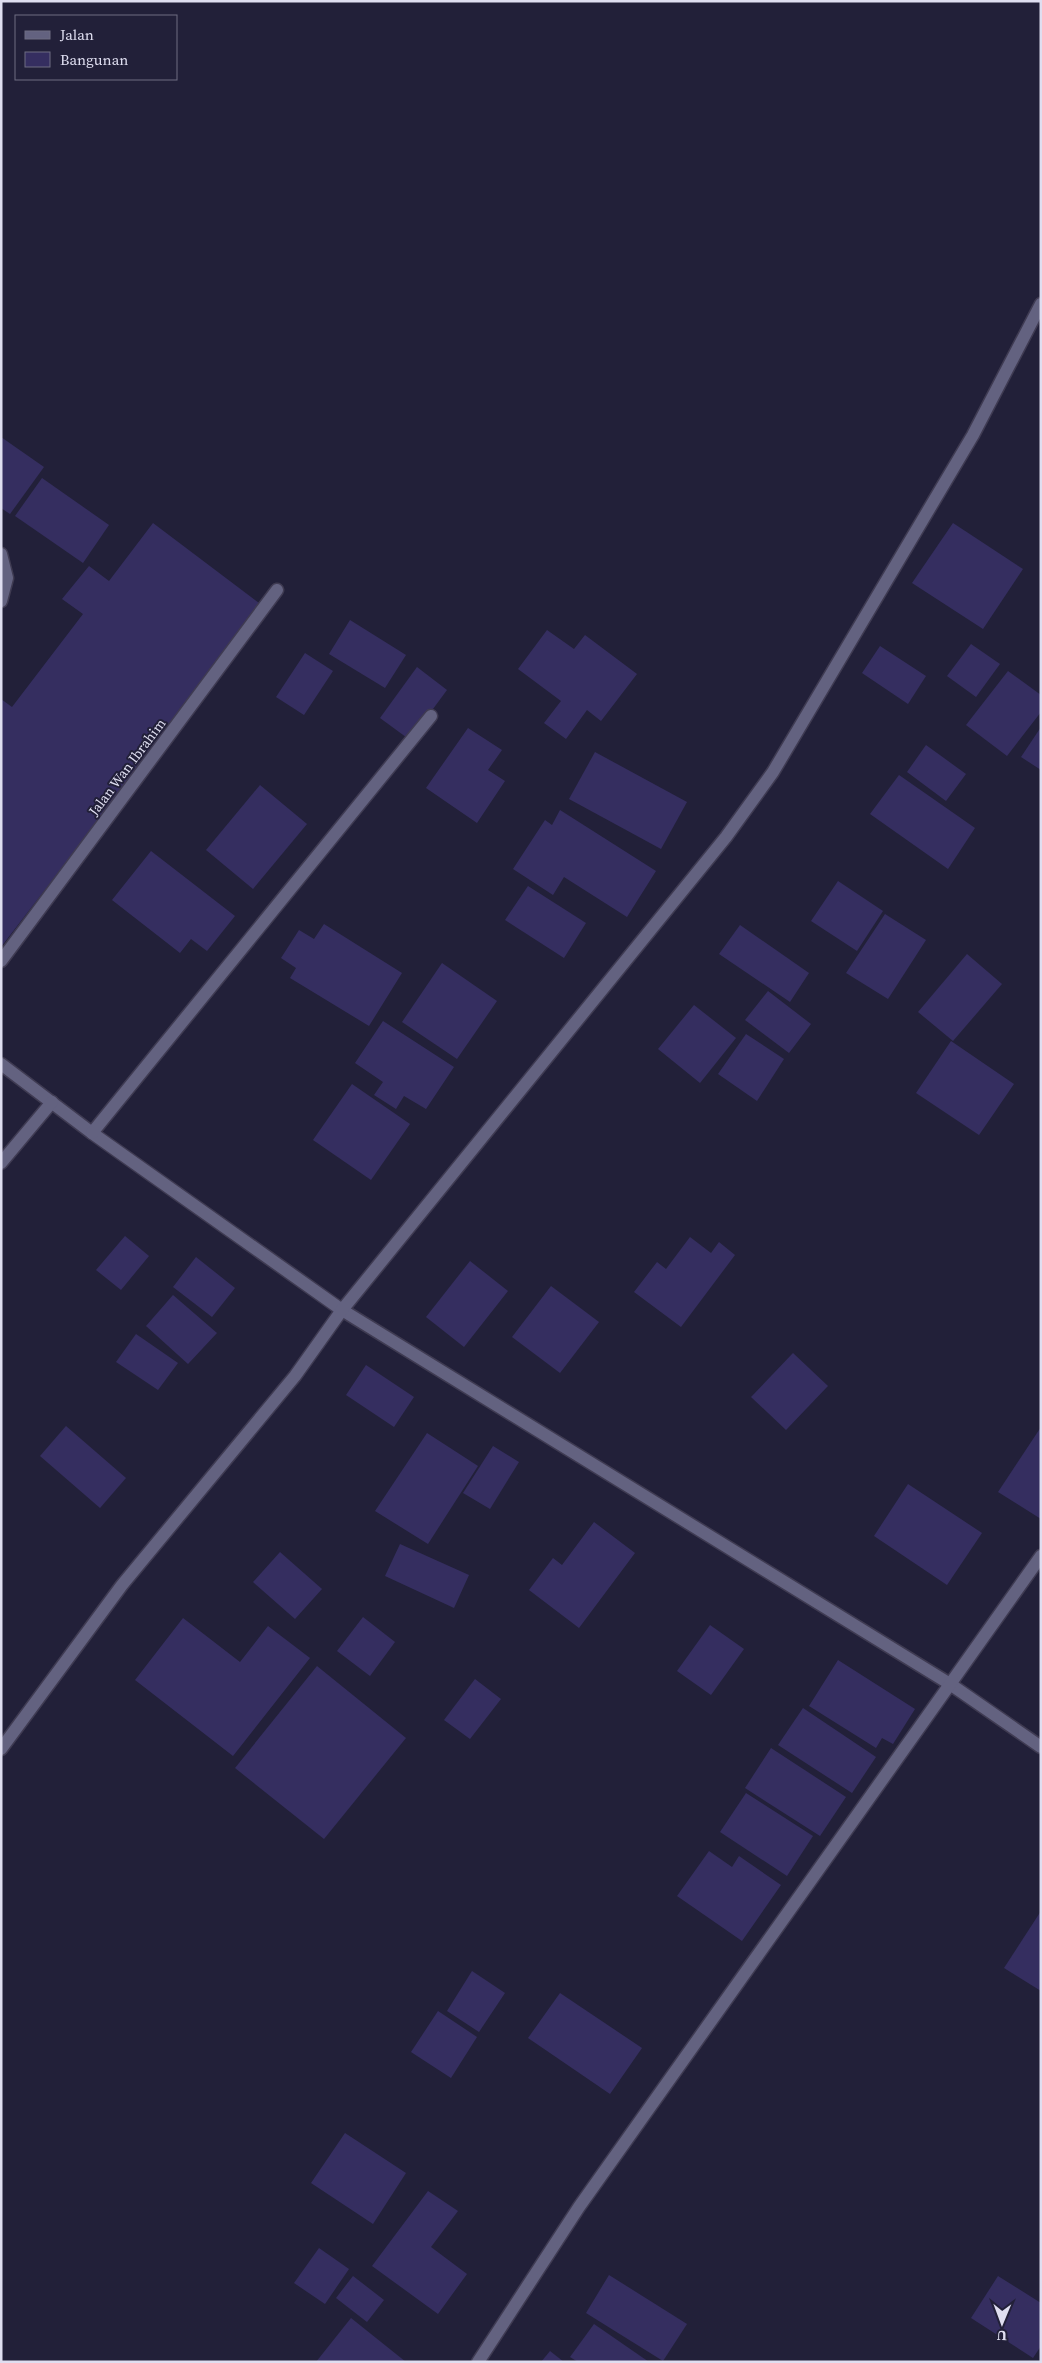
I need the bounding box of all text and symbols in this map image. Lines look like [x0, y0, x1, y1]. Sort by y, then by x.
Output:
legend [15, 15, 178, 80]
text: Jalan [59, 24, 94, 45]
text: Bangunan [60, 49, 128, 70]
street label: Jalan Wan Ibrahim [83, 714, 170, 821]
north arrow [977, 2298, 1027, 2348]
text: U [996, 2326, 1007, 2346]

